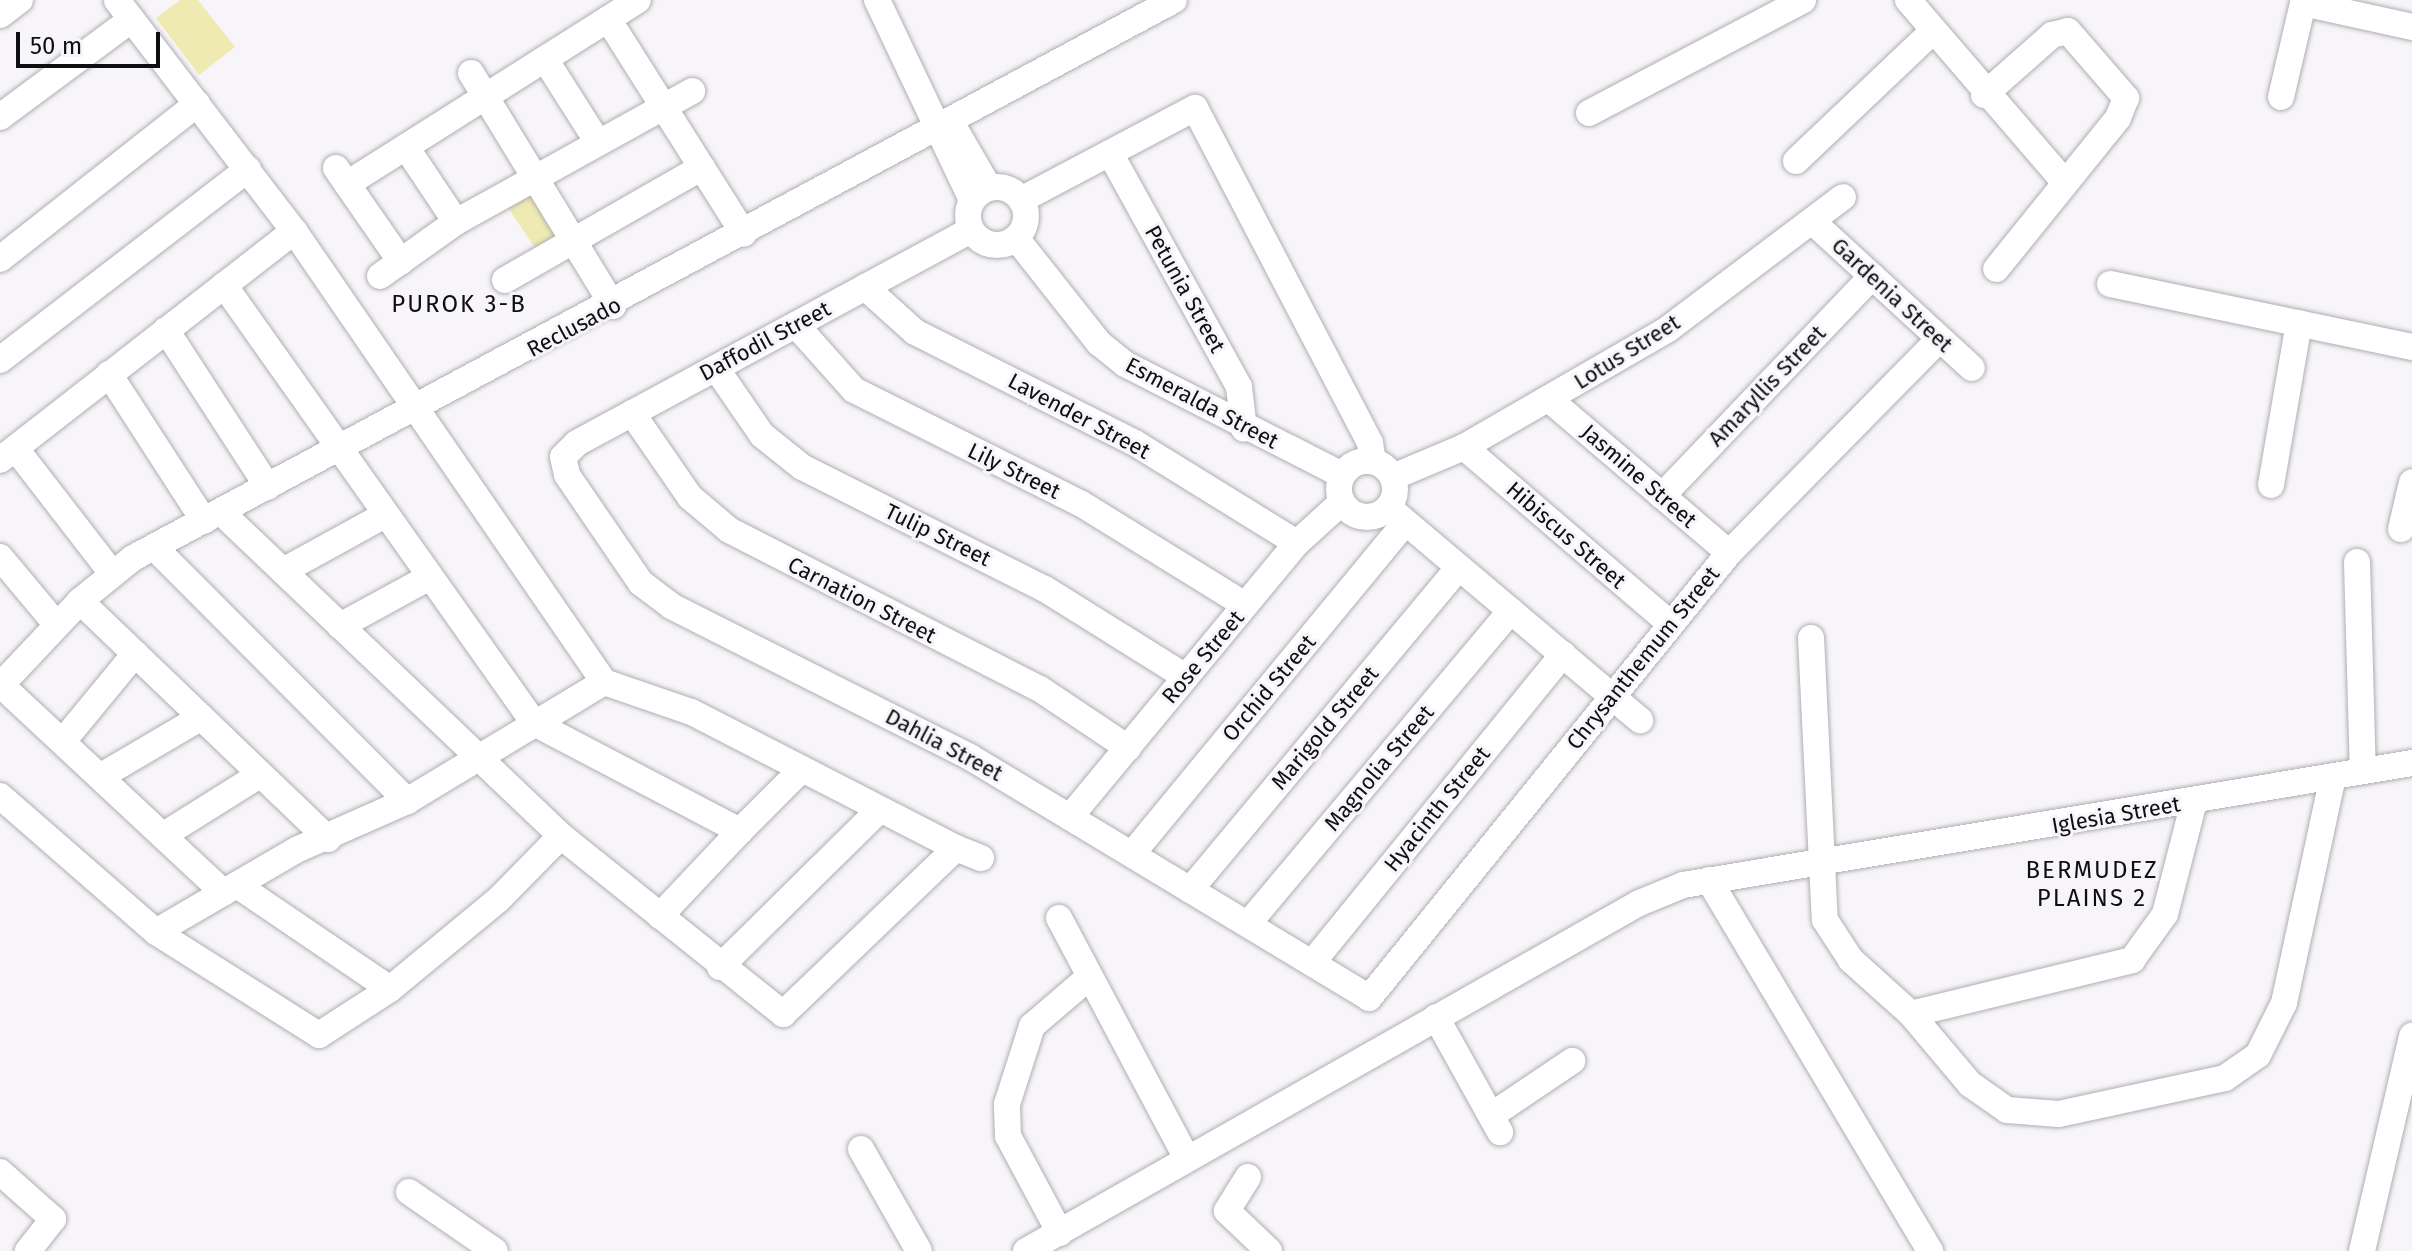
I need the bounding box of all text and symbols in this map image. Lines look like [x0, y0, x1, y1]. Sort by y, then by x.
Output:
scale bar [20, 16, 164, 66]
text: 50 m [30, 32, 82, 60]
street label: Petunia Street [1139, 221, 1231, 357]
street label: Gardenia Street [1826, 232, 1958, 358]
district label: PUROK 3-B [391, 291, 527, 319]
street label: Reclusado [522, 291, 626, 363]
street label: Daffodil Street [695, 295, 835, 387]
street label: Lotus Street [1569, 309, 1685, 395]
street label: Amaryllis Street [1703, 320, 1831, 452]
street label: Esmeralda Street [1121, 352, 1283, 454]
street label: Lavender Street [1003, 367, 1155, 465]
street label: Jasmine Street [1576, 419, 1702, 533]
street label: Lily Street [963, 437, 1065, 505]
street label: Hibiscus Street [1501, 476, 1631, 594]
street label: Tulip Street [881, 498, 995, 572]
street label: Carnation Street [783, 551, 941, 649]
street label: Chrysanthemum Street [1561, 561, 1725, 755]
street label: Rose Street [1156, 605, 1250, 709]
street label: Orchid Street [1217, 629, 1321, 747]
street label: Marigold Street [1266, 661, 1384, 795]
street label: Magnolia Street [1319, 700, 1439, 836]
street label: Dahlia Street [881, 703, 1007, 787]
street label: Hyacinth Street [1378, 741, 1496, 877]
street label: Iglesia Street [2050, 791, 2182, 839]
district label: BERMUDEZ PLAINS 2 [2025, 857, 2159, 913]

